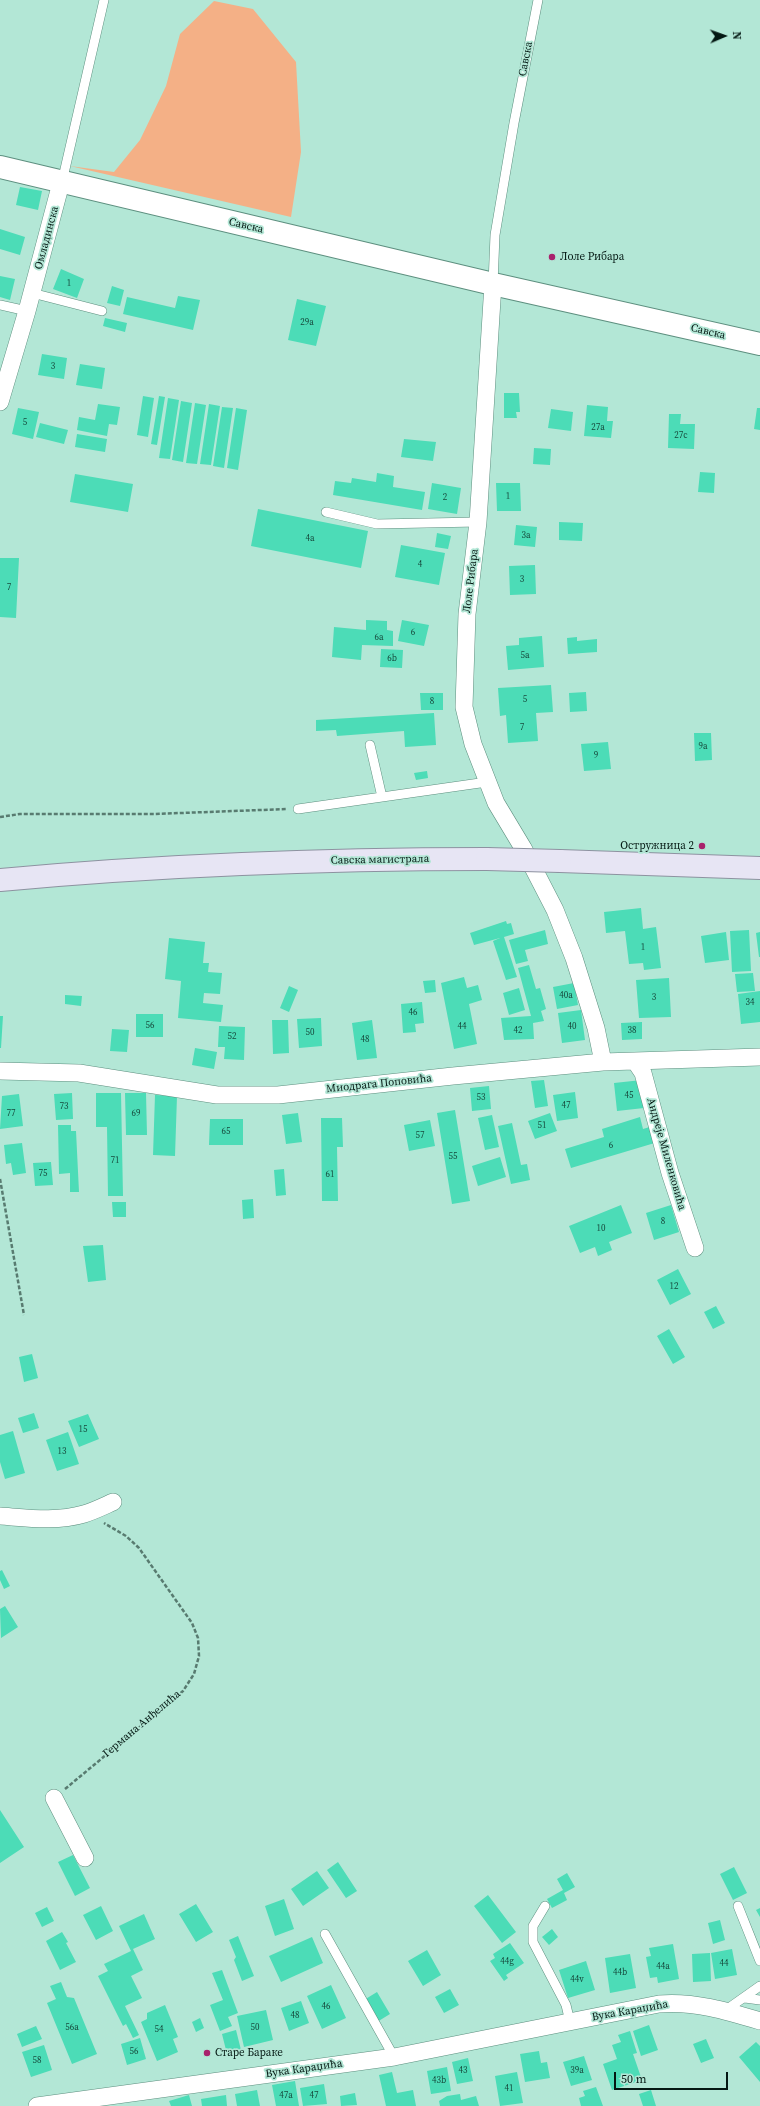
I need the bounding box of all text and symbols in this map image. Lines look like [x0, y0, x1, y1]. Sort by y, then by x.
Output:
north arrow [704, 16, 744, 56]
text: N [729, 31, 744, 40]
street label: Савска [516, 41, 536, 77]
street label: Омладинска [32, 205, 62, 271]
street label: Савска [227, 216, 265, 236]
place label: Лоле Рибара [560, 250, 624, 264]
marker: Лоле Рибара [547, 252, 557, 262]
house number: 1 [67, 279, 71, 289]
house number: 29a [300, 318, 314, 328]
street label: Савска [689, 322, 727, 342]
house number: 3 [51, 362, 55, 372]
house number: 5 [23, 418, 27, 428]
house number: 27a [591, 423, 605, 433]
house number: 27c [674, 431, 688, 441]
house number: 1 [506, 492, 510, 502]
house number: 2 [443, 493, 447, 503]
house number: 3a [521, 531, 531, 541]
house number: 4a [305, 534, 315, 544]
street label: Лоле Рибара [461, 548, 481, 614]
house number: 4 [418, 560, 422, 570]
house number: 3 [520, 575, 524, 585]
house number: 7 [7, 583, 11, 593]
house number: 6 [411, 628, 415, 638]
house number: 6a [374, 633, 384, 643]
house number: 5a [520, 651, 530, 661]
house number: 6b [387, 654, 397, 664]
house number: 5 [523, 695, 527, 705]
house number: 8 [430, 697, 434, 707]
house number: 7 [520, 723, 524, 733]
house number: 9a [698, 742, 708, 752]
house number: 9 [594, 751, 598, 761]
place label: Остружница 2 [620, 839, 694, 853]
marker: Остружница 2 [697, 841, 707, 851]
street label: Савска магистрала [331, 853, 429, 867]
house number: 1 [641, 943, 645, 953]
house number: 40a [559, 991, 573, 1001]
house number: 3 [652, 993, 656, 1003]
house number: 34 [746, 998, 754, 1008]
house number: 46 [409, 1008, 417, 1018]
house number: 56 [146, 1021, 154, 1031]
house number: 44 [458, 1022, 466, 1032]
house number: 40 [568, 1022, 576, 1032]
house number: 42 [514, 1026, 522, 1036]
house number: 38 [628, 1026, 636, 1036]
house number: 50 [306, 1028, 314, 1038]
house number: 52 [228, 1032, 236, 1042]
house number: 48 [361, 1035, 369, 1045]
street label: Миодрага Поповића [326, 1072, 432, 1096]
house number: 45 [625, 1091, 633, 1101]
house number: 53 [477, 1093, 485, 1103]
street label: Андреје Миленковића [644, 1096, 688, 1212]
house number: 47 [562, 1101, 570, 1111]
house number: 73 [60, 1102, 68, 1112]
house number: 77 [7, 1109, 15, 1119]
house number: 69 [132, 1109, 140, 1119]
house number: 51 [538, 1121, 546, 1131]
house number: 65 [222, 1127, 230, 1137]
house number: 57 [416, 1131, 424, 1141]
house number: 6 [609, 1141, 613, 1151]
house number: 55 [449, 1152, 457, 1162]
house number: 71 [111, 1156, 119, 1166]
house number: 75 [39, 1169, 47, 1179]
house number: 61 [326, 1170, 334, 1180]
house number: 8 [661, 1217, 665, 1227]
house number: 10 [597, 1224, 605, 1234]
house number: 12 [670, 1282, 678, 1292]
house number: 15 [79, 1425, 87, 1435]
house number: 13 [58, 1447, 66, 1457]
street label: Германа Анђелића [100, 1688, 184, 1760]
house number: 44g [500, 1957, 514, 1967]
house number: 44 [720, 1959, 728, 1969]
house number: 44a [656, 1962, 670, 1972]
house number: 44b [613, 1968, 627, 1978]
house number: 44v [570, 1975, 584, 1985]
street label: Вука Караџића [591, 1998, 669, 2024]
house number: 46 [322, 2002, 330, 2012]
house number: 48 [291, 2011, 299, 2021]
house number: 56a [65, 2023, 79, 2033]
house number: 50 [251, 2023, 259, 2033]
house number: 54 [155, 2025, 163, 2035]
place label: Старе Бараке [215, 2046, 283, 2060]
house number: 56 [130, 2047, 138, 2057]
marker: Старе Бараке [202, 2048, 212, 2058]
house number: 58 [33, 2056, 41, 2066]
street label: Вука Караџића [265, 2057, 343, 2081]
scale bar [616, 2064, 730, 2090]
house number: 43 [459, 2066, 467, 2076]
house number: 39a [570, 2066, 584, 2076]
text: 50 m [621, 2071, 647, 2087]
house number: 43b [432, 2076, 446, 2086]
house number: 41 [505, 2084, 513, 2094]
house number: 47a [279, 2091, 293, 2101]
house number: 47 [310, 2091, 318, 2101]

